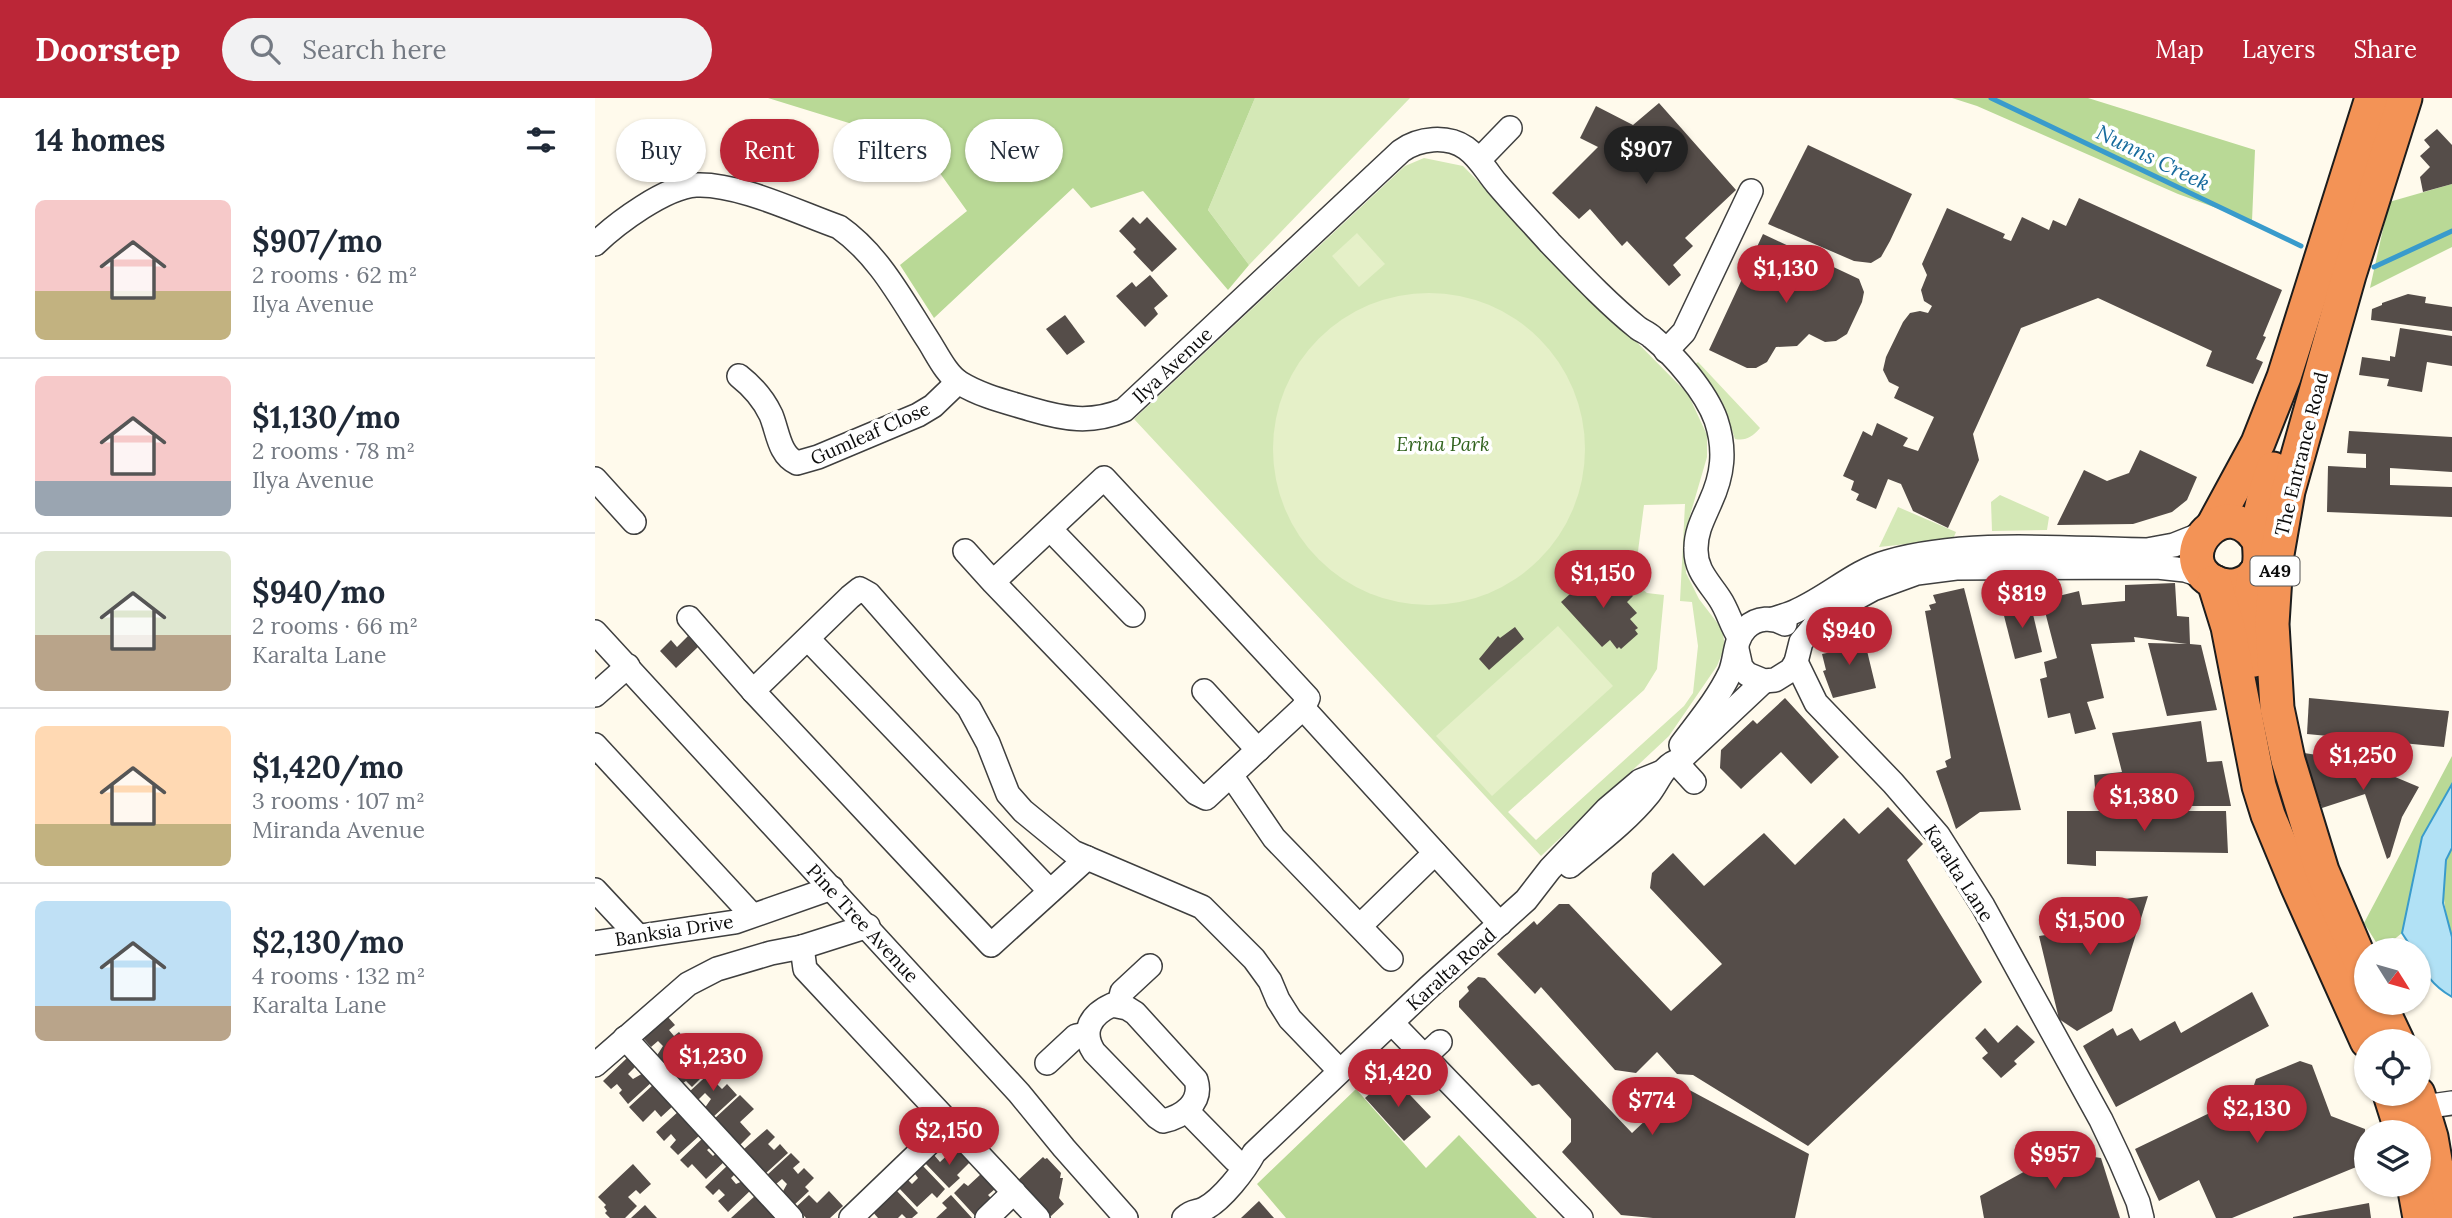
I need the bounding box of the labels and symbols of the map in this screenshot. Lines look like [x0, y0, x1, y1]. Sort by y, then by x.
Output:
water label: Nunns Creek [2092, 118, 2215, 197]
pin: $907 [1605, 126, 1687, 186]
pin: $1,130 [1729, 246, 1843, 305]
street label: Ilya Avenue [1127, 322, 1217, 408]
street label: The Entrance Road [2269, 369, 2333, 539]
street label: Gumleaf Close [807, 396, 933, 470]
park label: Erina Park [1396, 432, 1490, 456]
pin: $1,150 [1546, 550, 1660, 610]
road number: A49 [2251, 556, 2299, 586]
pin: $819 [1981, 570, 2063, 630]
pin: $940 [1808, 608, 1890, 667]
pin: $1,250 [2306, 732, 2420, 792]
pin: $1,380 [2087, 774, 2201, 833]
street label: Karalta Lane [1919, 820, 1999, 926]
street label: Pine Tree Avenue [802, 859, 924, 987]
pin: $1,500 [2033, 898, 2147, 957]
street label: Banksia Drive [613, 909, 735, 951]
street label: Karalta Road [1401, 923, 1501, 1015]
north arrow [2354, 938, 2431, 1015]
pin: $1,230 [656, 1034, 770, 1093]
pin: $1,420 [1341, 1049, 1455, 1109]
pin: $774 [1611, 1077, 1693, 1137]
pin: $2,130 [2200, 1086, 2314, 1145]
pin: $2,150 [892, 1108, 1006, 1167]
pin: $957 [2014, 1132, 2096, 1191]

